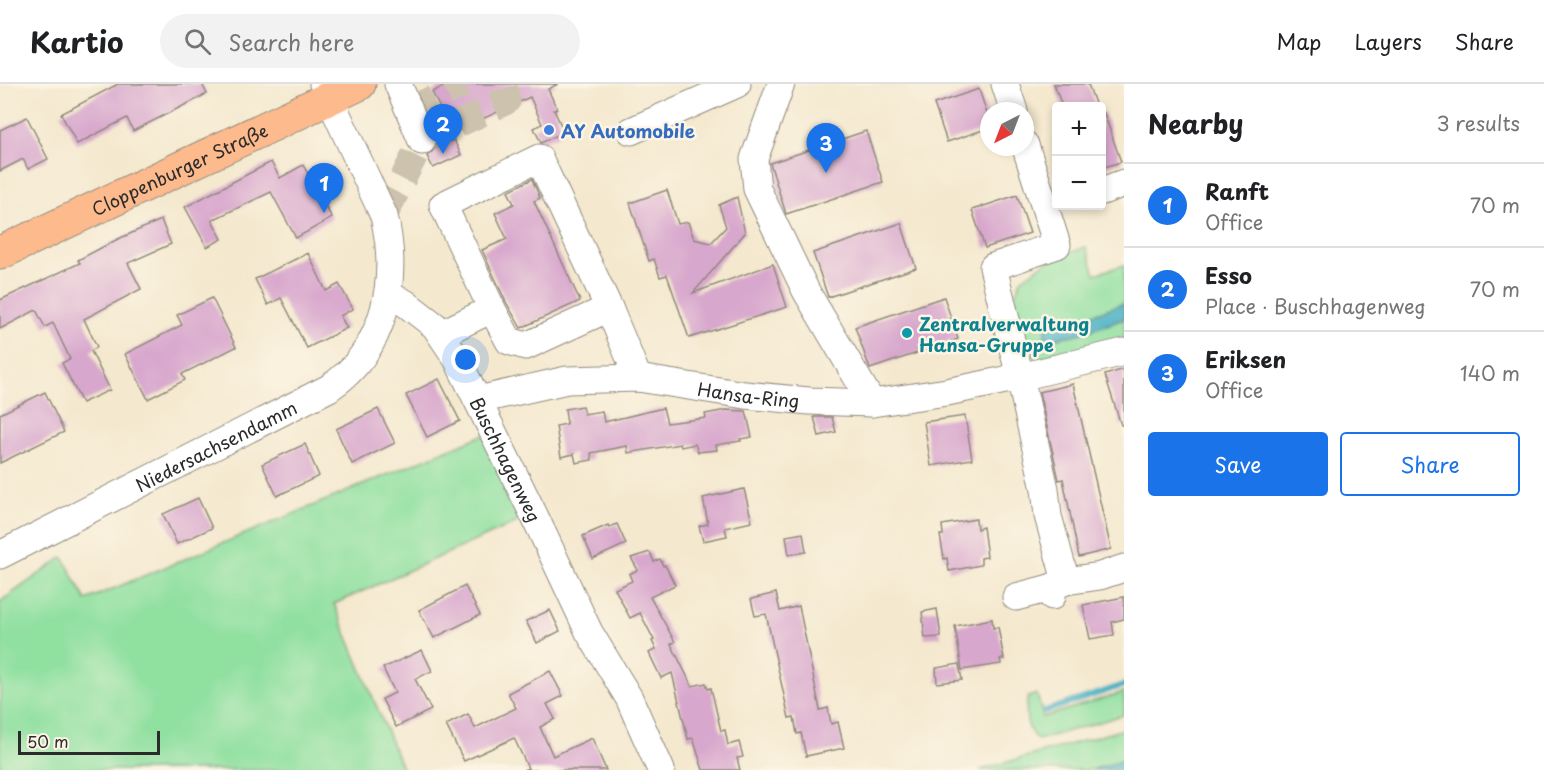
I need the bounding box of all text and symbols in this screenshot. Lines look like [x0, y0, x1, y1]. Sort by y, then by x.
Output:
search box [160, 14, 580, 68]
text: Kartio [30, 20, 124, 63]
icon: search [181, 25, 214, 58]
text: Search here [229, 25, 354, 58]
text: Map [1277, 25, 1321, 57]
text: Layers [1354, 25, 1422, 57]
text: Share [1455, 25, 1514, 57]
north arrow [980, 102, 1034, 156]
map controls [1052, 102, 1106, 210]
button: + [1052, 102, 1106, 156]
pin: 2 [424, 104, 462, 154]
text: Nearby [1148, 104, 1243, 143]
text: 3 results [1437, 108, 1520, 138]
street label: Cloppenburger Straße [87, 116, 272, 222]
place label: AY Automobile [561, 117, 695, 144]
marker: AY Automobile [542, 123, 556, 137]
pin: 3 [806, 124, 846, 173]
button: − [1052, 156, 1106, 210]
pin: 1 [304, 164, 344, 213]
text: Ranft [1205, 174, 1269, 207]
text: 1 [1163, 190, 1172, 220]
text: 70 m [1470, 190, 1520, 220]
text: Office [1205, 207, 1263, 237]
text: Esso [1205, 258, 1252, 291]
text: 2 [1160, 274, 1175, 304]
text: 70 m [1470, 274, 1520, 304]
text: Place · Buschhagenweg [1205, 291, 1426, 321]
place label: Zentralverwaltung Hansa-Gruppe [919, 310, 1089, 358]
marker: Zentralverwaltung Hansa-Gruppe [900, 326, 914, 340]
text: Eriksen [1205, 342, 1286, 375]
your location [451, 345, 480, 374]
text: 3 [1161, 358, 1174, 388]
text: 140 m [1460, 358, 1520, 388]
street label: Hansa-Ring [696, 374, 801, 414]
text: Office [1205, 375, 1263, 405]
street label: Buschhagenweg [464, 392, 549, 526]
street label: Niedersachsendamm [130, 393, 301, 498]
button: Save [1148, 432, 1328, 496]
button: Share [1340, 432, 1520, 496]
scale bar [18, 728, 160, 756]
text: 50 m [27, 729, 68, 753]

